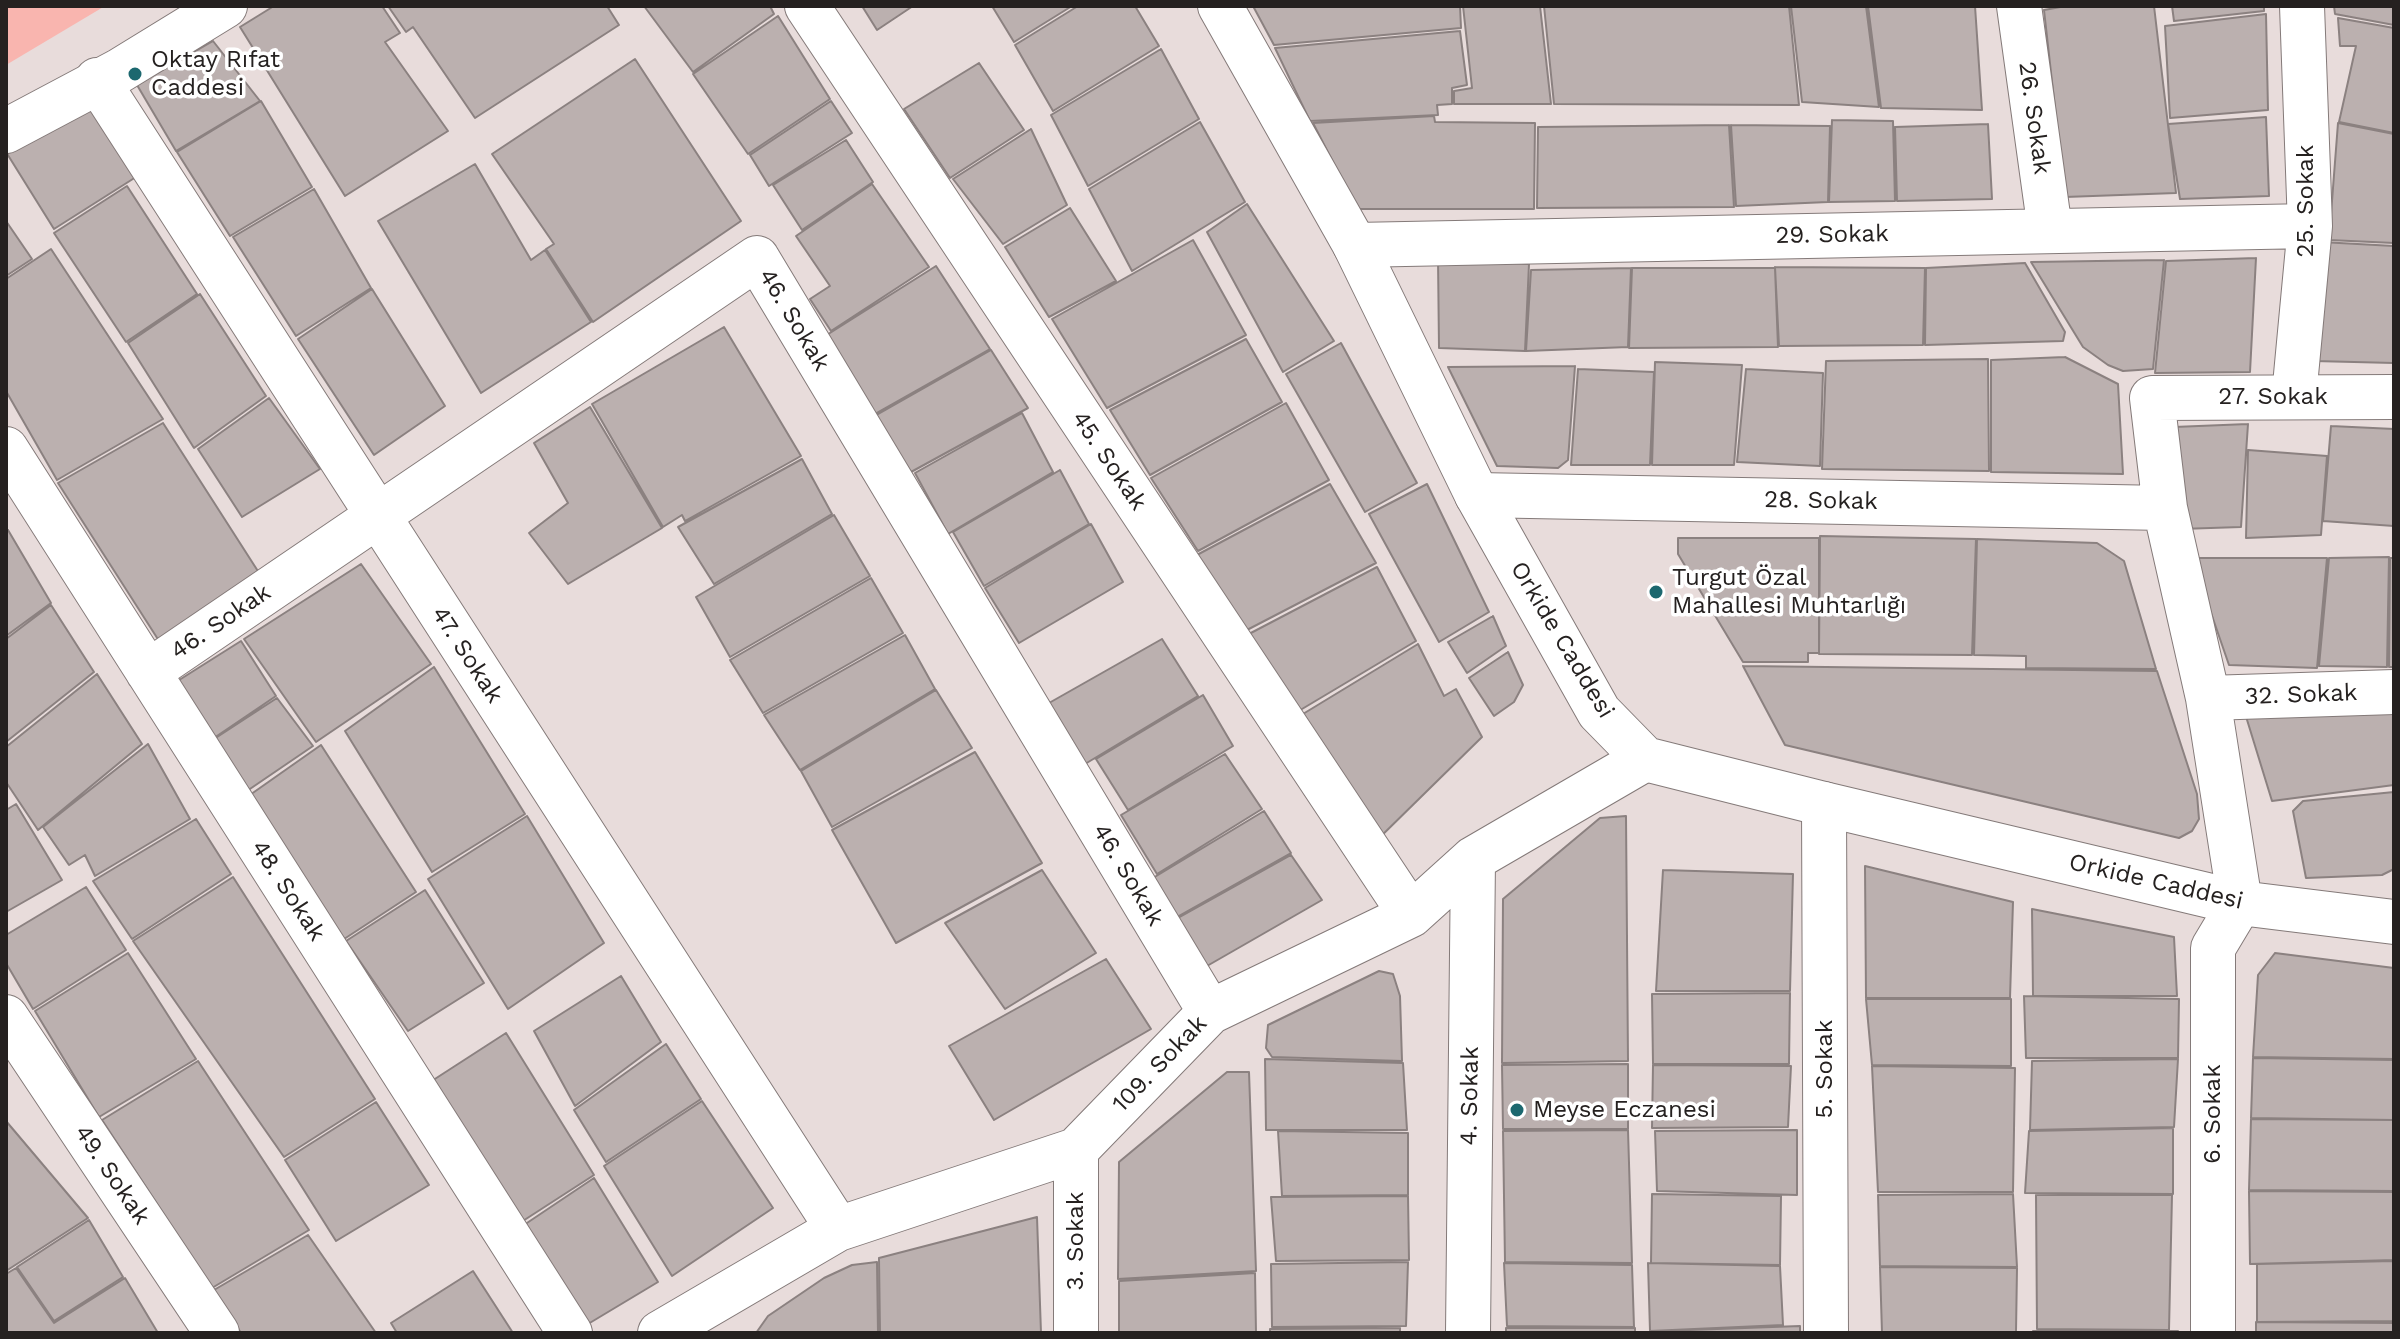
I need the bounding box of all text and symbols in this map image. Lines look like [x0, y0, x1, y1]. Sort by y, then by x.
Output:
place label: Oktay Rıfat Caddesi [151, 46, 280, 102]
street label: 26. Sokak [2012, 60, 2056, 176]
marker: Oktay Rıfat Caddesi [126, 65, 144, 83]
street label: 25. Sokak [2292, 145, 2320, 257]
street label: 29. Sokak [1775, 220, 1889, 250]
street label: 46. Sokak [752, 264, 836, 376]
street label: 27. Sokak [2218, 383, 2328, 411]
street label: 45. Sokak [1065, 406, 1153, 516]
street label: 28. Sokak [1764, 486, 1878, 516]
street label: Orkide Caddesi [1504, 556, 1620, 724]
place label: Turgut Özal Mahallesi Muhtarlığı [1672, 564, 1906, 620]
street label: 46. Sokak [166, 578, 276, 666]
marker: Turgut Özal Mahallesi Muhtarlığı [1647, 583, 1665, 601]
street label: 47. Sokak [425, 601, 509, 709]
street label: 32. Sokak [2244, 679, 2358, 711]
street label: 46. Sokak [1086, 819, 1170, 931]
street label: 48. Sokak [245, 835, 331, 947]
street label: Orkide Caddesi [2066, 848, 2246, 916]
street label: 109. Sokak [1107, 1010, 1213, 1118]
street label: 5. Sokak [1811, 1020, 1839, 1118]
street label: 4. Sokak [1455, 1046, 1485, 1146]
street label: 6. Sokak [2199, 1064, 2227, 1164]
place label: Meyse Eczanesi [1533, 1096, 1716, 1124]
marker: Meyse Eczanesi [1508, 1101, 1526, 1119]
street label: 49. Sokak [68, 1120, 156, 1230]
street label: 3. Sokak [1062, 1192, 1090, 1290]

